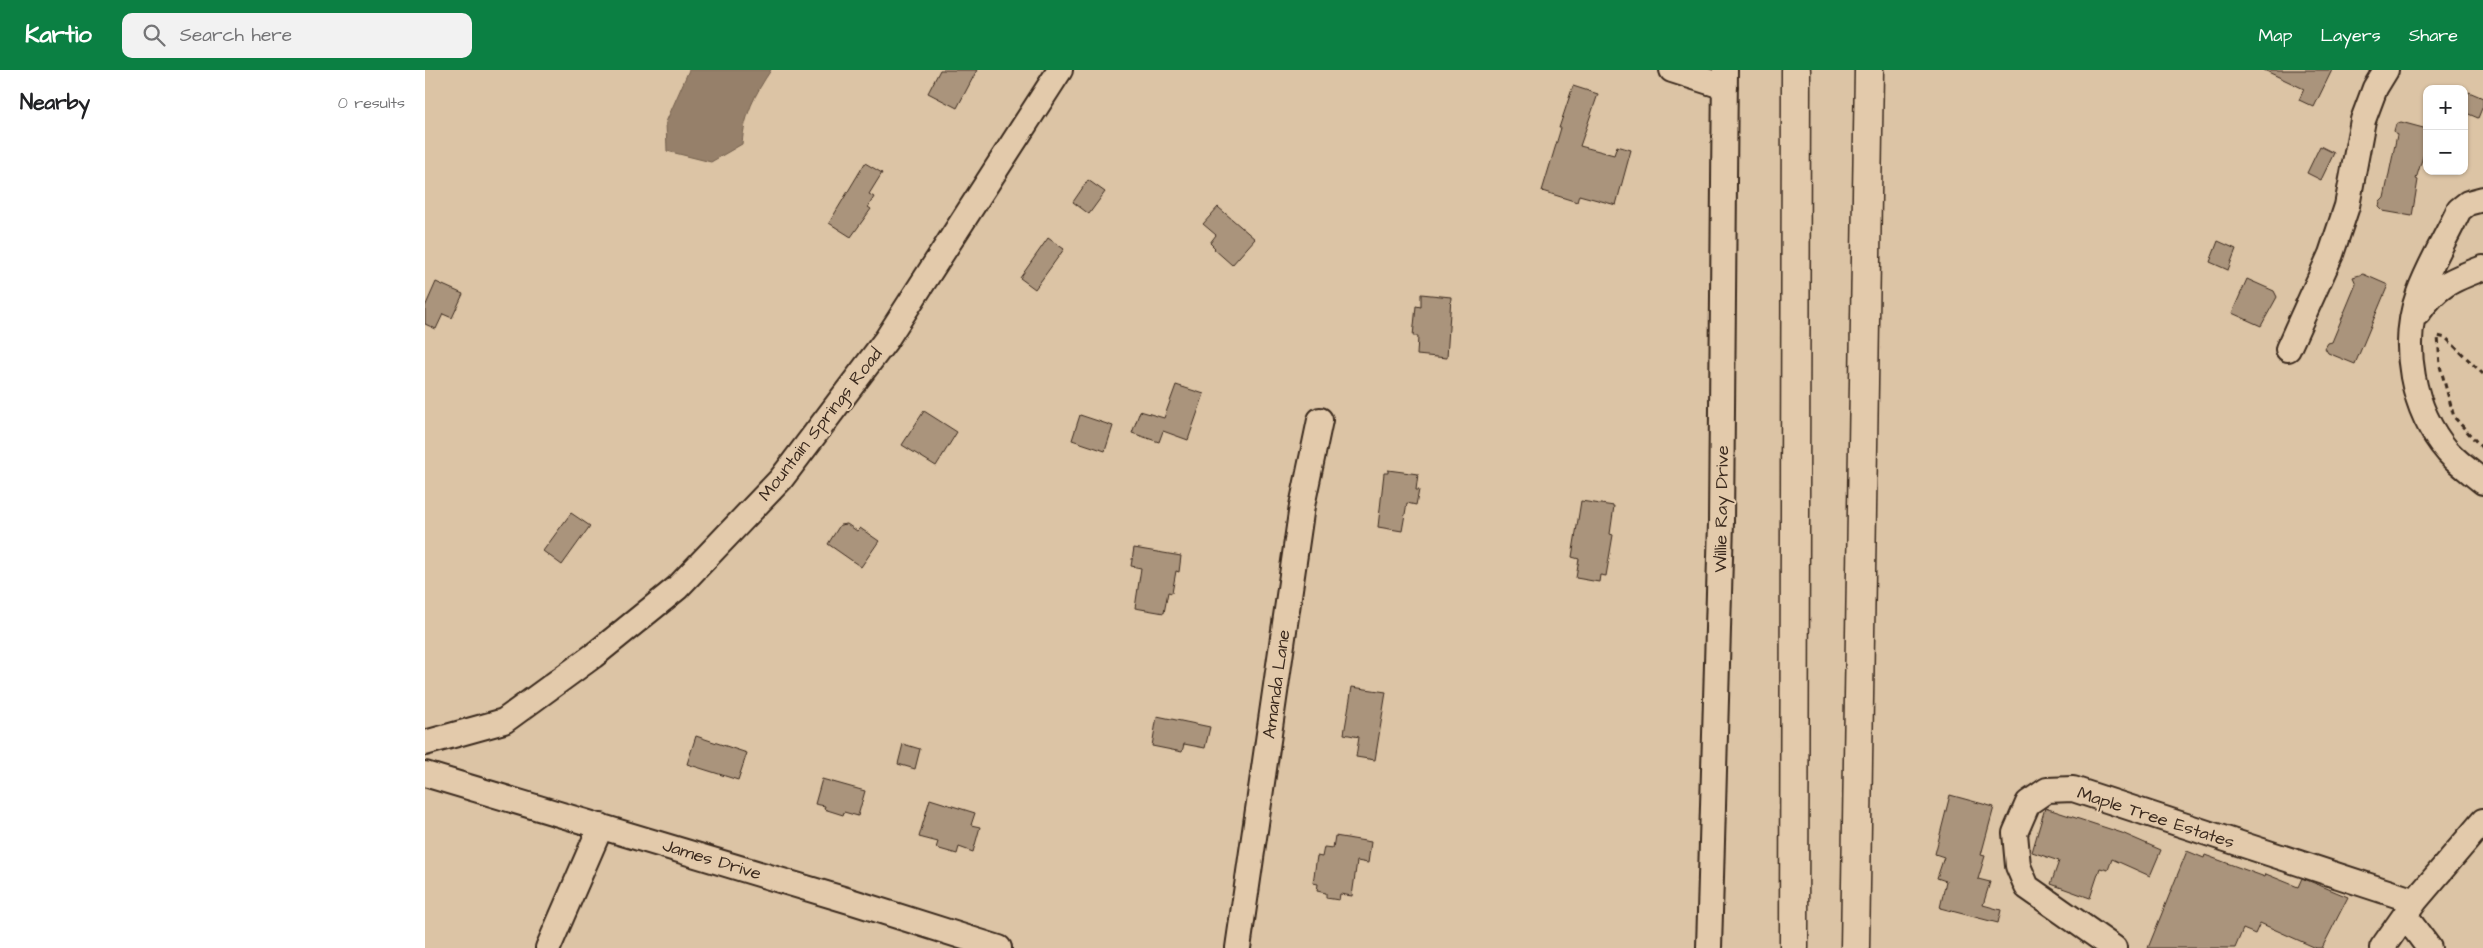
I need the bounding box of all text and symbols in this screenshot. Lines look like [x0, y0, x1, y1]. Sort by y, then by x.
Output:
search box [122, 13, 472, 58]
text: Kartio [25, 18, 92, 52]
icon: search [140, 21, 168, 49]
text: Search here [180, 22, 292, 49]
text: Map [2258, 23, 2292, 48]
text: Layers [2320, 23, 2381, 48]
text: Share [2409, 23, 2458, 48]
map controls [2423, 85, 2468, 175]
button: + [2423, 85, 2468, 130]
text: Nearby [20, 88, 90, 117]
text: 0 results [338, 92, 405, 114]
button: − [2423, 130, 2468, 175]
street label: Mountain Springs Road [752, 342, 889, 507]
street label: Willie Ray Drive [1708, 445, 1736, 573]
street label: Amanda Lane [1256, 628, 1297, 740]
street label: Maple Tree Estates [2074, 780, 2238, 855]
street label: James Drive [659, 833, 765, 886]

